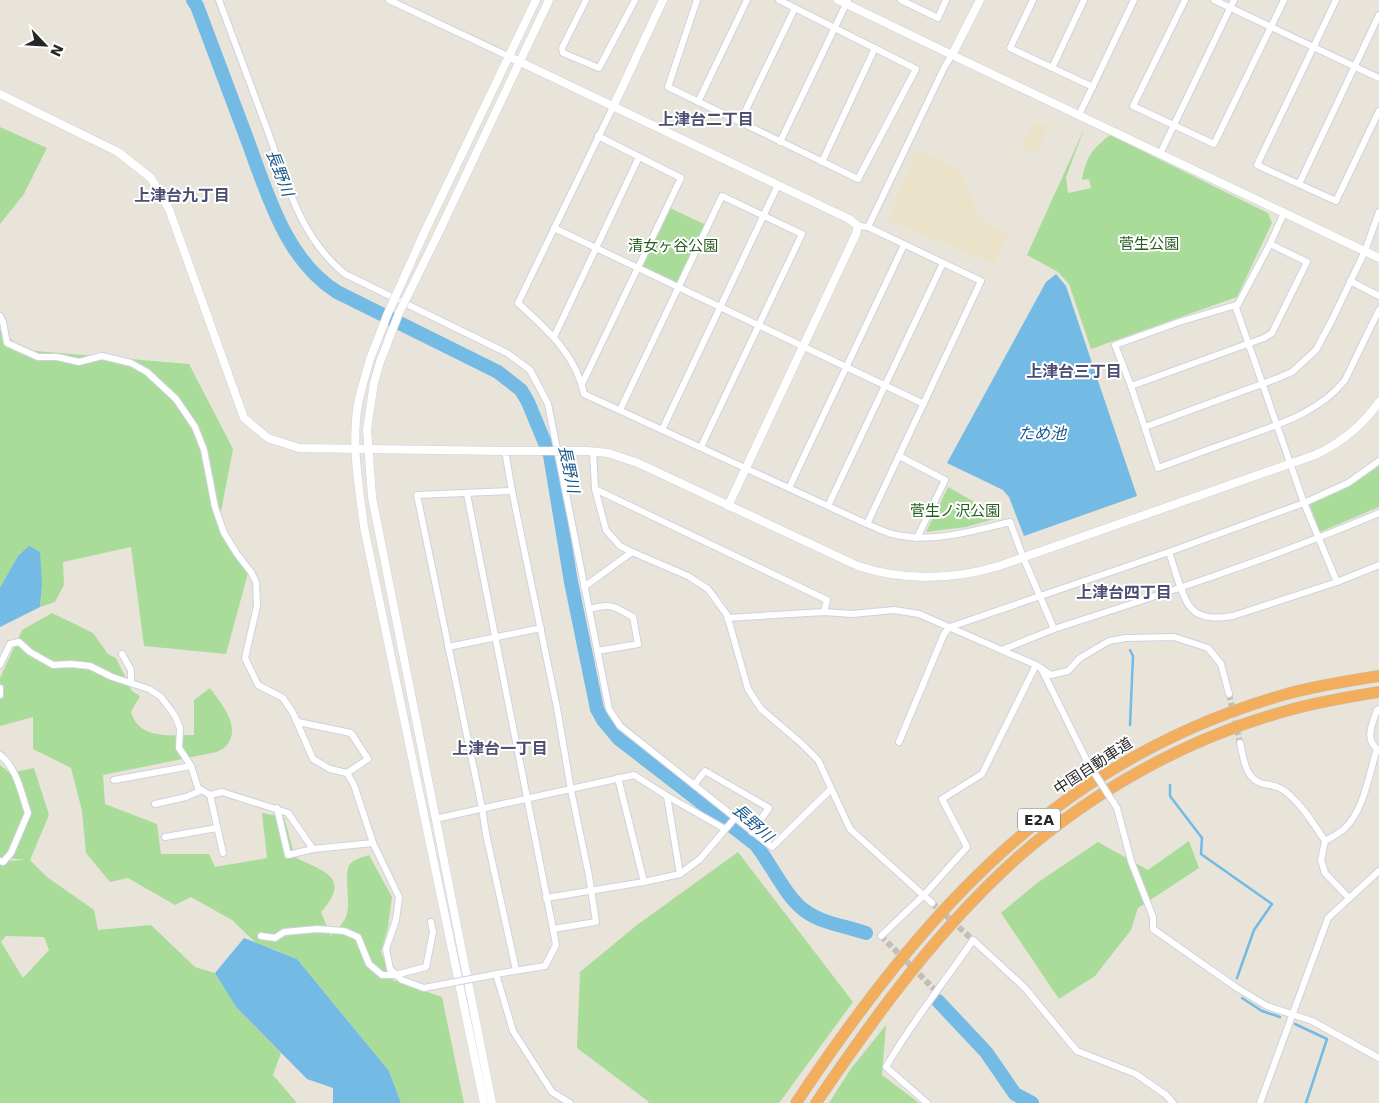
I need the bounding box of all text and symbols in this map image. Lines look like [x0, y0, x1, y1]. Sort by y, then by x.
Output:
north arrow [20, 20, 70, 70]
text: N [47, 42, 67, 59]
district label: 上津台二丁目 [658, 110, 754, 129]
water label: 長野川 [263, 147, 298, 201]
district label: 上津台九丁目 [134, 186, 230, 205]
park label: 菅生公園 [1119, 235, 1179, 253]
park label: 清女ヶ谷公園 [628, 237, 718, 255]
district label: 上津台三丁目 [1026, 362, 1122, 381]
water label: ため池 [1018, 424, 1068, 443]
water label: 長野川 [555, 444, 584, 496]
park label: 菅生ノ沢公園 [910, 502, 1000, 520]
district label: 上津台四丁目 [1076, 583, 1172, 602]
street label: 中国自動車道 [1050, 734, 1136, 798]
district label: 上津台一丁目 [452, 739, 548, 758]
water label: 長野川 [729, 800, 779, 847]
road number: E2A [1018, 808, 1060, 832]

